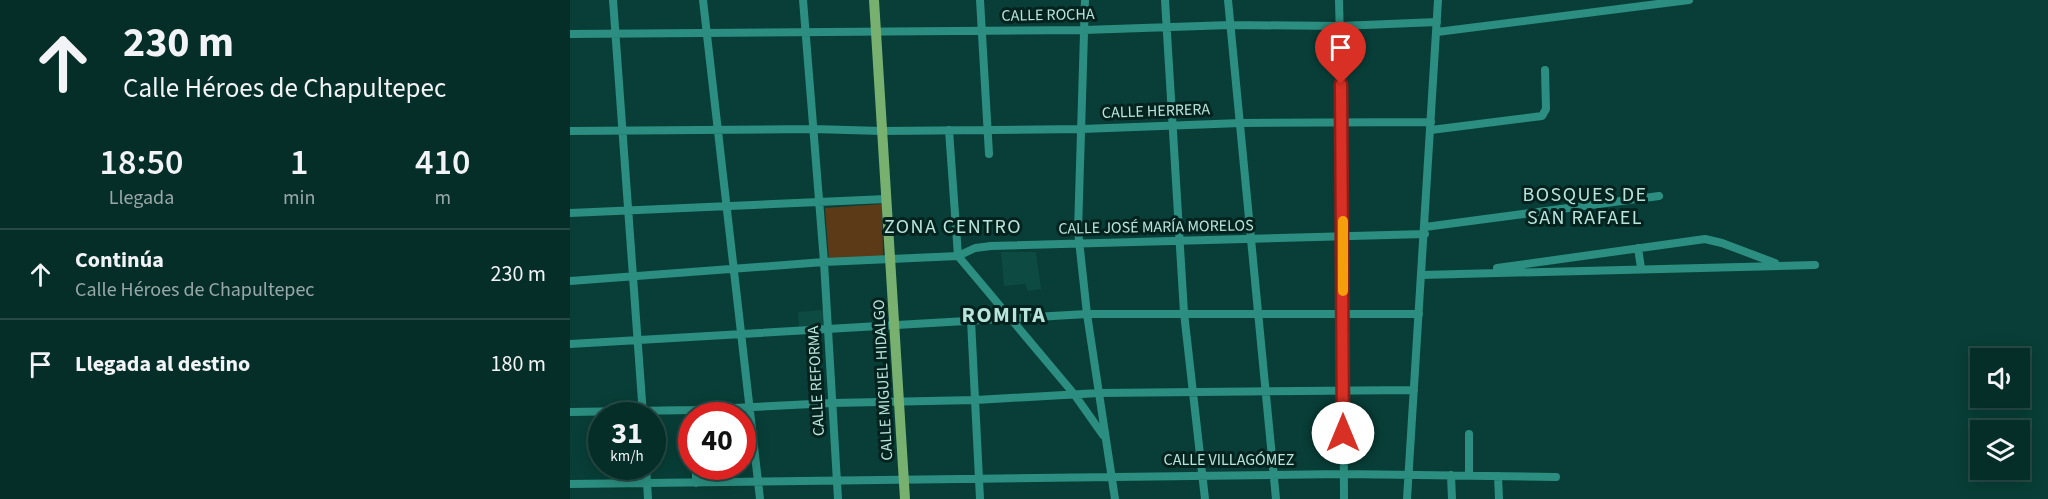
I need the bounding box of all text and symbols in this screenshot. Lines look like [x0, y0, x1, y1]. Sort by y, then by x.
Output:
street label: CALLE ROCHA [1001, 3, 1095, 27]
text: 230 m [123, 13, 234, 73]
pin [1315, 22, 1366, 84]
icon: ahead [24, 24, 102, 102]
icon: arrive [1324, 31, 1357, 64]
text: Calle Héroes de Chapultepec [123, 69, 446, 108]
street label: CALLE HERRERA [1102, 98, 1211, 124]
text: 18:50 [100, 137, 183, 188]
text: 1 [290, 137, 308, 188]
text: 410 [415, 137, 470, 188]
district label: BOSQUES DE SAN RAFAEL [1523, 181, 1647, 232]
text: Llegada [109, 184, 174, 212]
text: min [283, 184, 315, 212]
text: m [434, 184, 451, 212]
district label: ZONA CENTRO [884, 213, 1022, 241]
street label: CALLE JOSÉ MARÍA MORELOS [1058, 214, 1254, 240]
text: Continúa [75, 244, 164, 276]
icon: ahead [24, 258, 57, 291]
text: 230 m [491, 258, 546, 290]
text: Calle Héroes de Chapultepec [75, 276, 315, 304]
street label: CALLE MIGUEL HIDALGO [868, 299, 898, 461]
district label: ROMITA [962, 299, 1046, 331]
street label: CALLE REFORMA [802, 325, 830, 437]
icon: arrive [24, 348, 57, 381]
text: Llegada al destino [75, 348, 250, 380]
text: 180 m [491, 348, 546, 380]
map controls [1970, 348, 2030, 480]
button: sound [1970, 348, 2030, 408]
position arrow [1311, 401, 1375, 465]
speed limit sign: 40 [678, 402, 756, 480]
text: 31 [611, 412, 643, 455]
button: layers [1970, 420, 2030, 480]
text: km/h [610, 446, 644, 467]
street label: CALLE VILLAGÓMEZ [1164, 449, 1294, 471]

